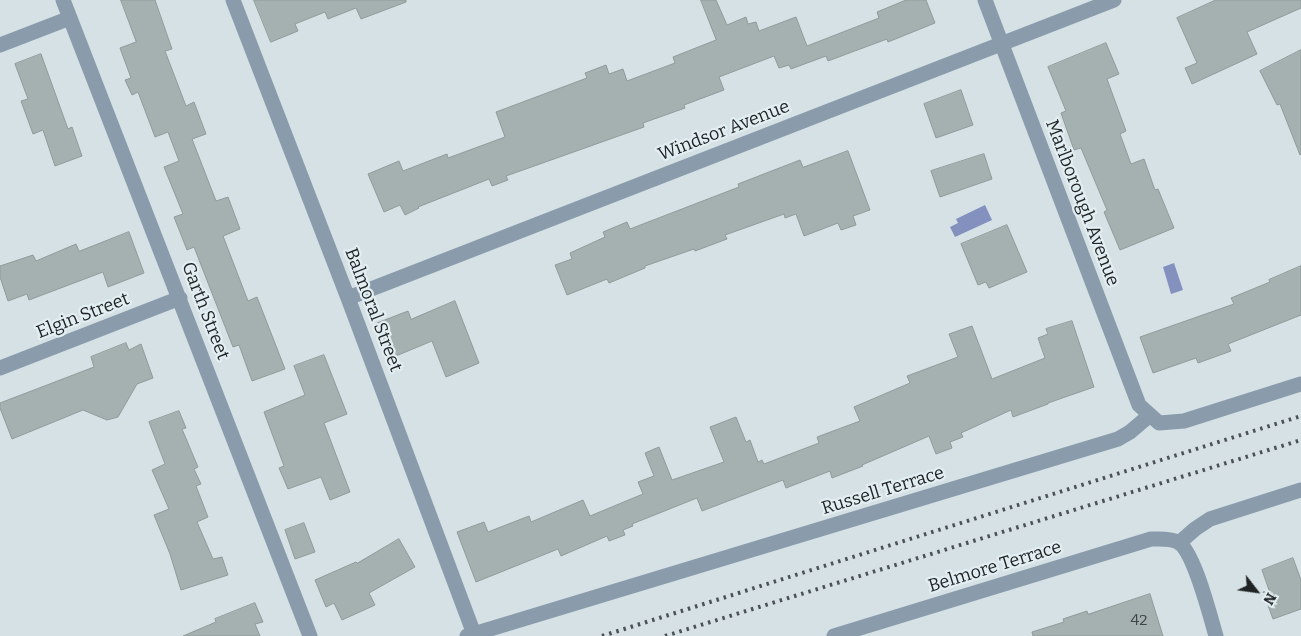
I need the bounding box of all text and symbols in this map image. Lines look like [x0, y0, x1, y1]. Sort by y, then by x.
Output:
street label: Windsor Avenue [655, 96, 793, 166]
street label: Marlborough Avenue [1040, 117, 1124, 289]
street label: Balmoral Street [340, 245, 406, 375]
street label: Garth Street [176, 259, 234, 363]
street label: Elgin Street [34, 288, 132, 344]
street label: Russell Terrace [819, 462, 947, 520]
street label: Belmore Terrace [926, 536, 1064, 598]
north arrow [1231, 566, 1281, 616]
text: N [1259, 590, 1279, 608]
house number: 42 [1131, 612, 1147, 630]

